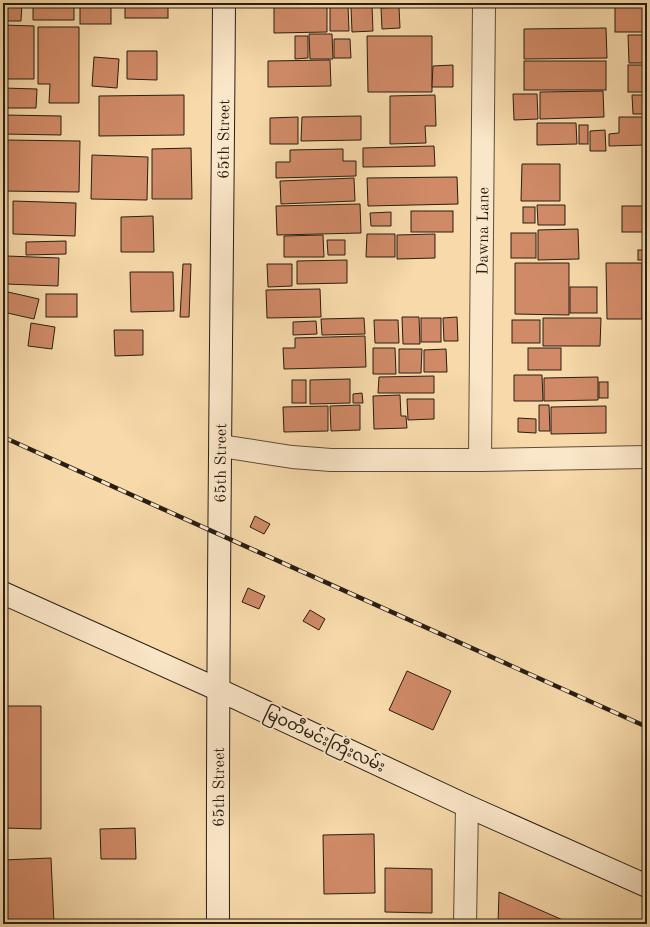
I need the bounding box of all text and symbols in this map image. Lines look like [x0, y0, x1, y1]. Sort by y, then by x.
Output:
street label: 65th Street [217, 99, 233, 179]
street label: Dawna Lane [476, 187, 492, 275]
street label: 65th Street [214, 423, 230, 503]
street label: မြဝတီမင်းကြီးလမ်း [259, 701, 389, 779]
street label: 65th Street [212, 747, 228, 827]

